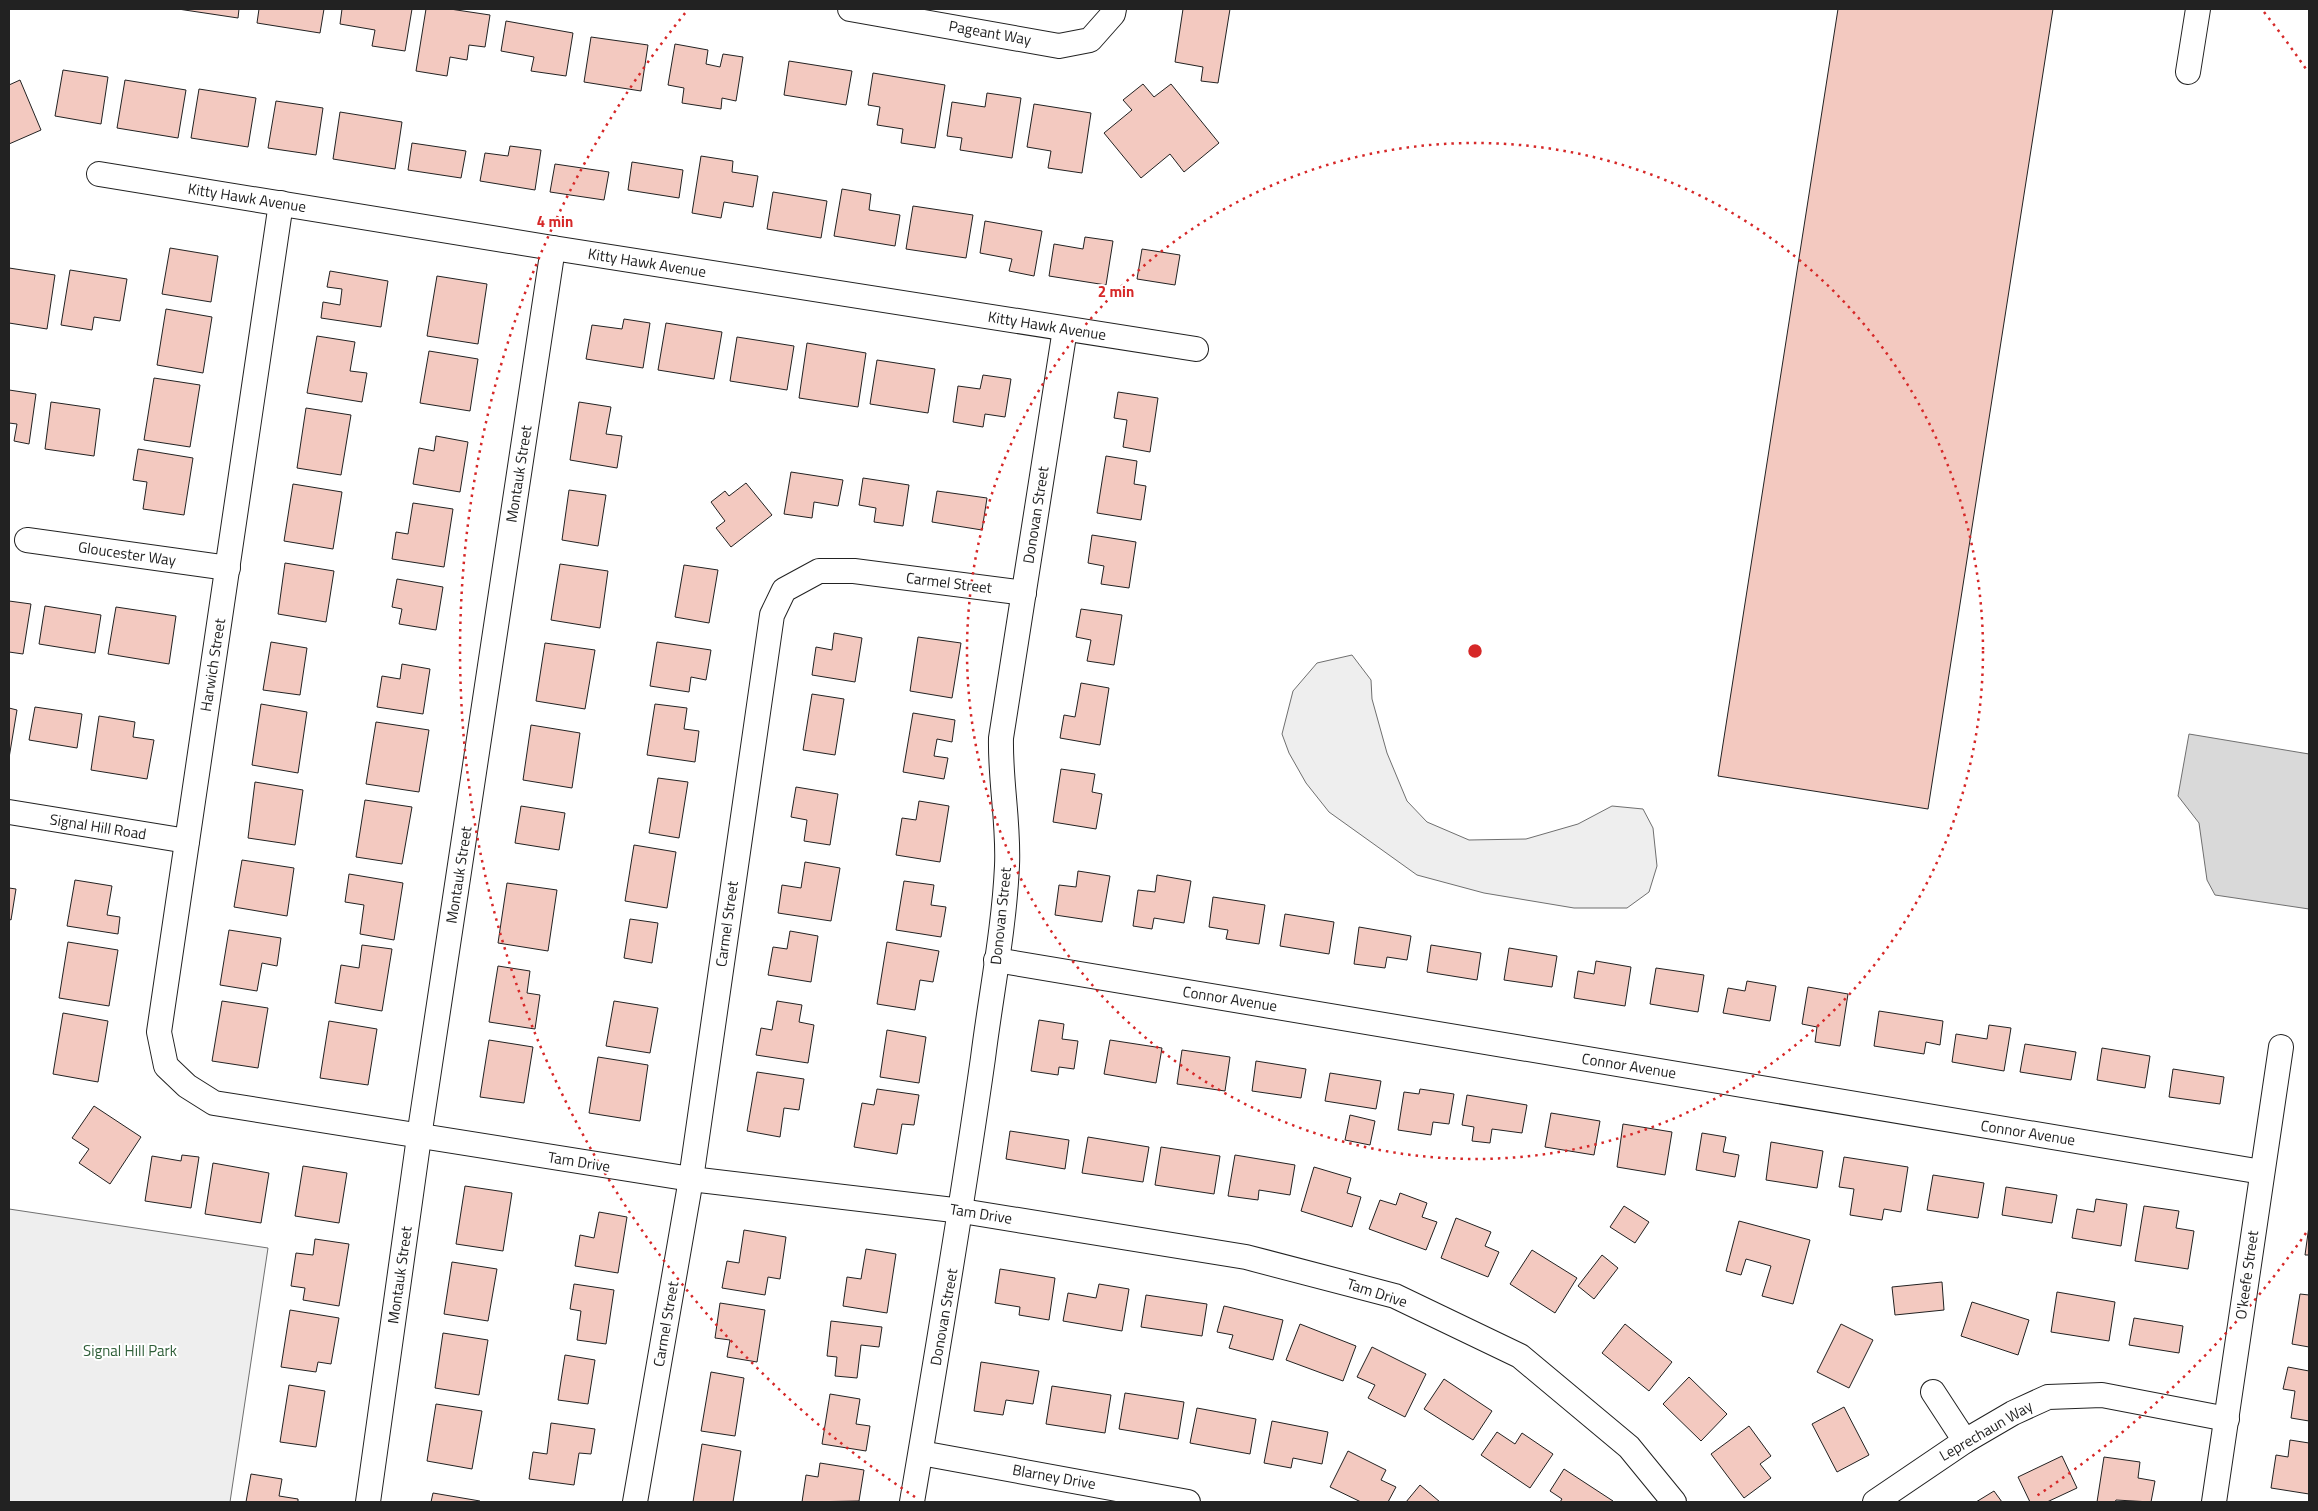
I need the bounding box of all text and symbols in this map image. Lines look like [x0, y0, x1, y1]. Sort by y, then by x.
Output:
street label: Pageant Way [947, 14, 1033, 51]
street label: Kitty Hawk Avenue [186, 177, 308, 218]
text: 4 min [537, 210, 573, 233]
street label: Kitty Hawk Avenue [586, 242, 708, 283]
text: 2 min [1098, 280, 1134, 303]
street label: Kitty Hawk Avenue [986, 305, 1108, 346]
street label: Montauk Street [499, 423, 538, 524]
street label: Donovan Street [1016, 464, 1055, 565]
street label: Gloucester Way [77, 535, 178, 572]
street label: Carmel Street [905, 566, 994, 599]
street label: Harwich Street [194, 616, 231, 713]
centre of rings [1466, 642, 1484, 660]
street label: Signal Hill Road [48, 808, 148, 845]
street label: Montauk Street [439, 824, 478, 925]
street label: Donovan Street [984, 865, 1017, 966]
street label: Carmel Street [709, 879, 744, 968]
street label: Connor Avenue [1181, 980, 1279, 1017]
street label: Connor Avenue [1580, 1047, 1678, 1084]
street label: Connor Avenue [1979, 1114, 2077, 1151]
street label: Tam Drive [546, 1145, 612, 1178]
street label: Tam Drive [948, 1197, 1014, 1230]
street label: Montauk Street [381, 1224, 418, 1325]
street label: O'keefe Street [2229, 1228, 2264, 1321]
street label: Donovan Street [924, 1266, 963, 1367]
street label: Tam Drive [1344, 1272, 1411, 1313]
street label: Carmel Street [647, 1279, 684, 1368]
park label: Signal Hill Park [83, 1339, 177, 1362]
street label: Leprechaun Way [1935, 1395, 2037, 1467]
street label: Blarney Drive [1011, 1458, 1098, 1495]

